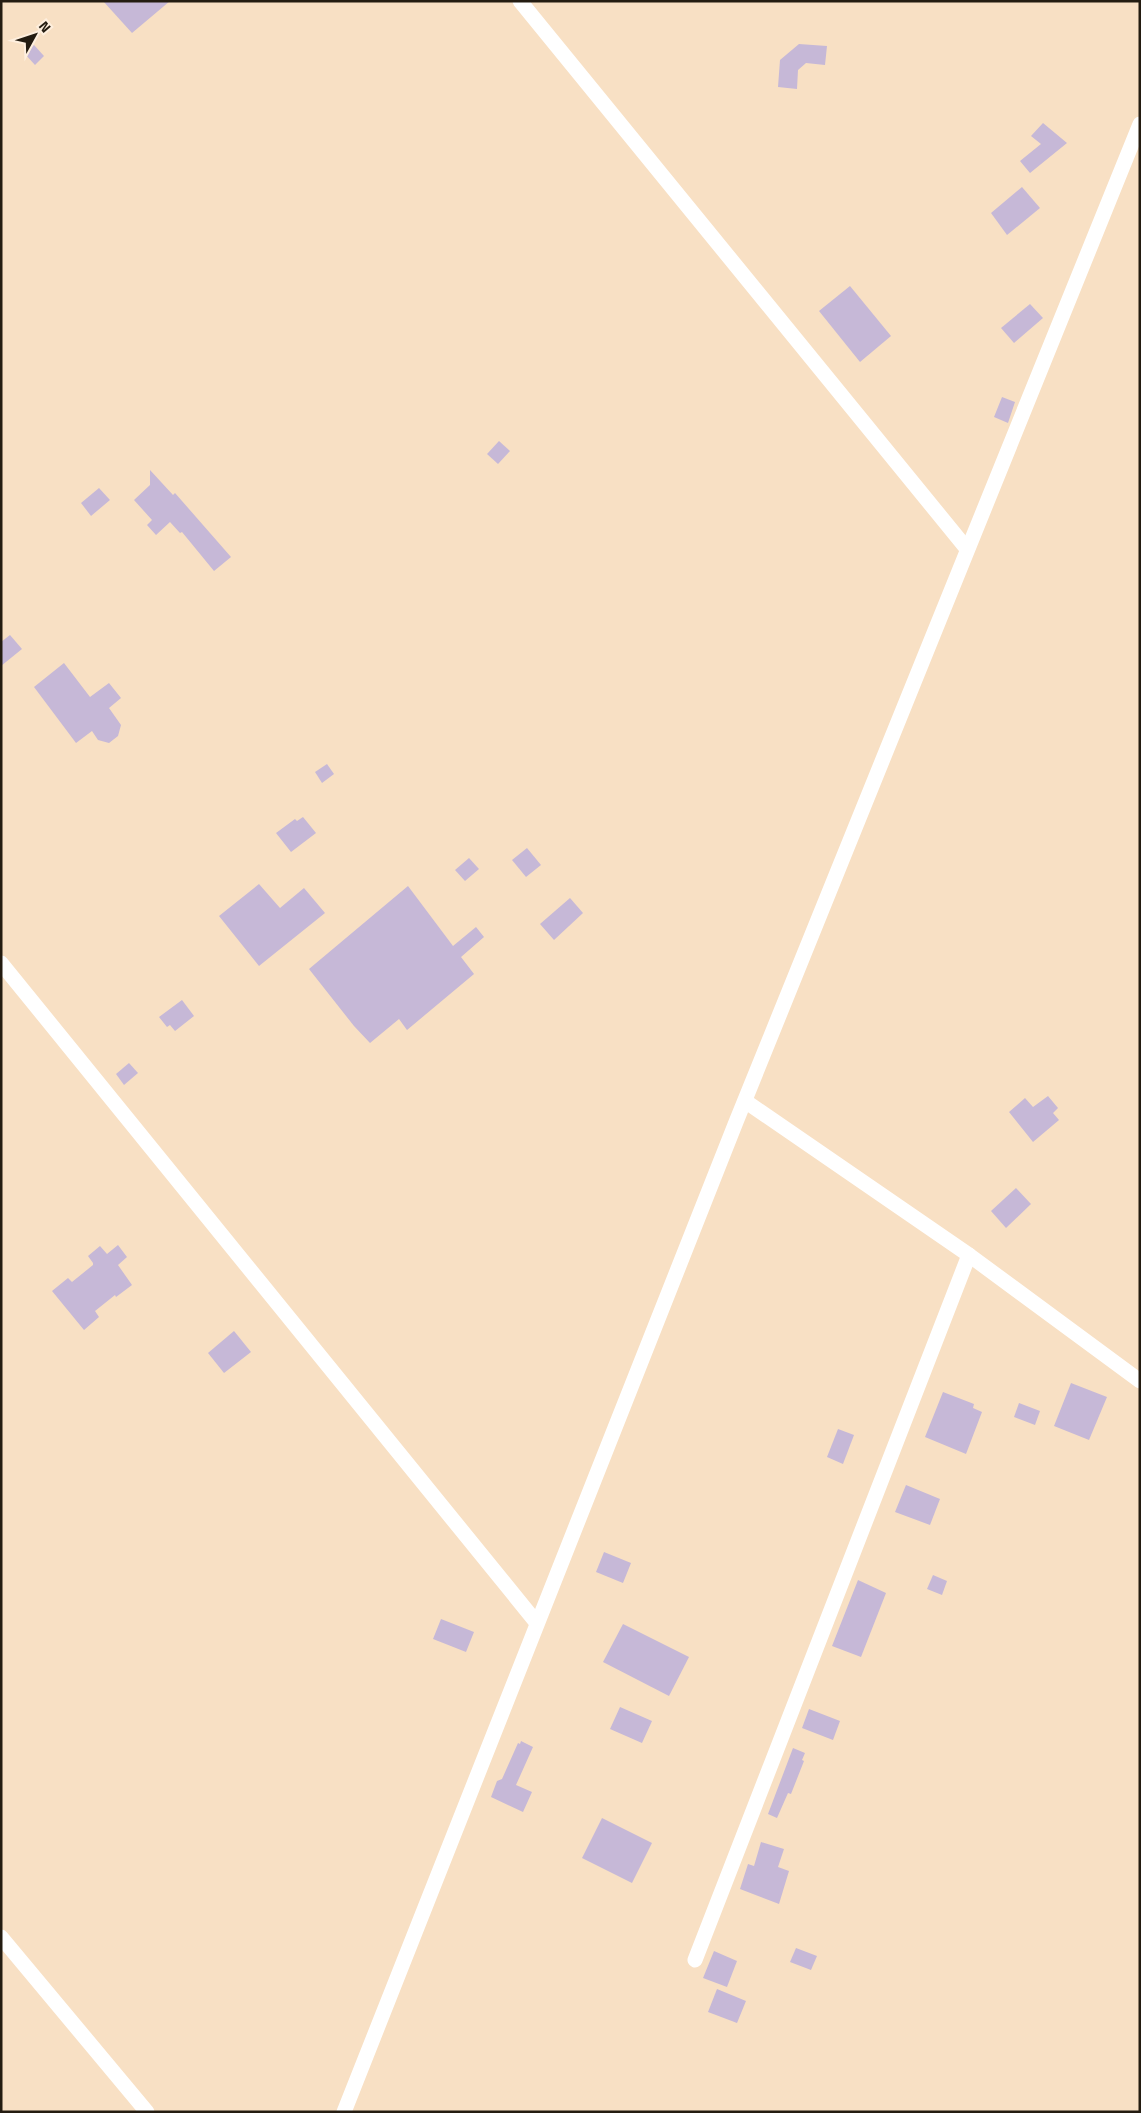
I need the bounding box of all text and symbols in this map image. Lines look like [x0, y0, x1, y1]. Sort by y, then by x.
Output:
north arrow [10, 10, 60, 60]
text: N [34, 16, 57, 37]

